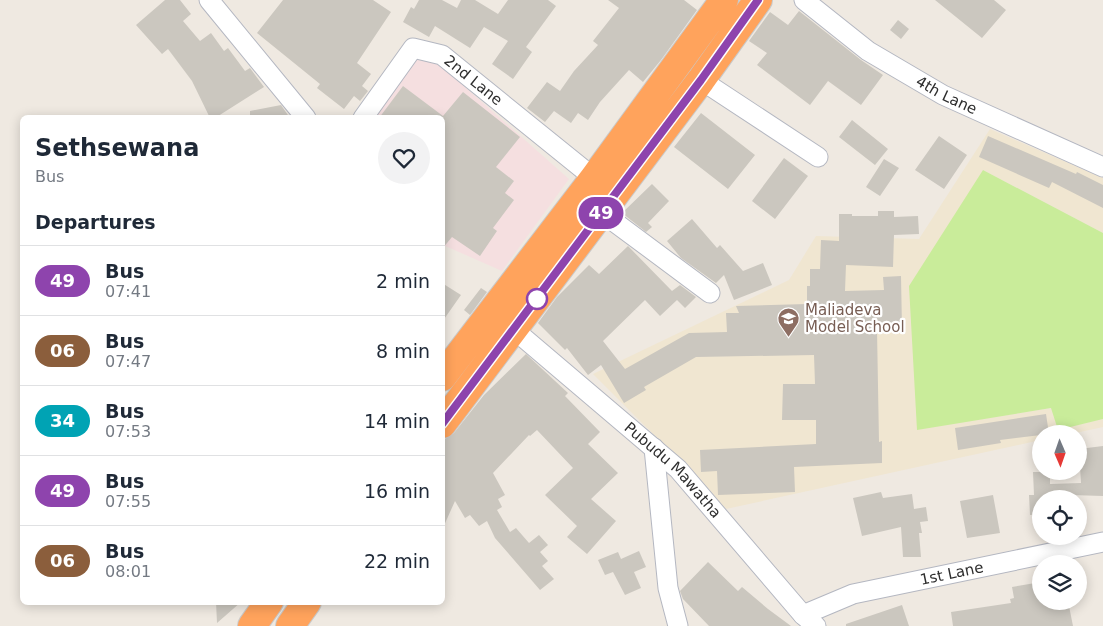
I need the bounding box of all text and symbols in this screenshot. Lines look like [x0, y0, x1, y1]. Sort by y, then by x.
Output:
street label: 2nd Lane [440, 51, 506, 109]
street label: 4th Lane [913, 72, 980, 118]
button: heart [378, 132, 430, 184]
text: Sethsewana [35, 134, 199, 162]
text: Bus [35, 167, 64, 186]
line badge: 49 [578, 197, 624, 229]
text: 49 [588, 202, 614, 223]
text: Departures [35, 211, 156, 233]
text: Bus [105, 260, 144, 282]
text: 49 [50, 270, 75, 291]
text: 2 min [376, 270, 430, 292]
text: 07:41 [105, 282, 151, 301]
unlabelled marker [526, 288, 548, 310]
place label: Maliadeva Model School [805, 301, 905, 336]
school or university icon: Maliadeva Model School [777, 307, 801, 338]
text: Bus [105, 330, 144, 352]
text: 06 [50, 340, 75, 361]
text: 8 min [376, 340, 430, 362]
text: 07:47 [105, 352, 151, 371]
text: Bus [105, 400, 144, 422]
text: 34 [50, 410, 75, 431]
text: 14 min [364, 410, 430, 432]
street label: Pubudu Mawatha [621, 418, 725, 522]
text: 07:53 [105, 422, 151, 441]
north arrow [1032, 425, 1088, 480]
map controls [1032, 425, 1087, 610]
text: Bus [105, 470, 144, 492]
text: 49 [50, 480, 75, 501]
text: 16 min [364, 480, 430, 502]
button: locate [1032, 490, 1087, 545]
text: 07:55 [105, 492, 151, 511]
text: Bus [105, 540, 144, 562]
text: 06 [50, 550, 75, 571]
text: 22 min [364, 550, 430, 572]
button: layers [1032, 555, 1087, 610]
street label: 1st Lane [918, 558, 985, 589]
text: 08:01 [105, 562, 151, 581]

